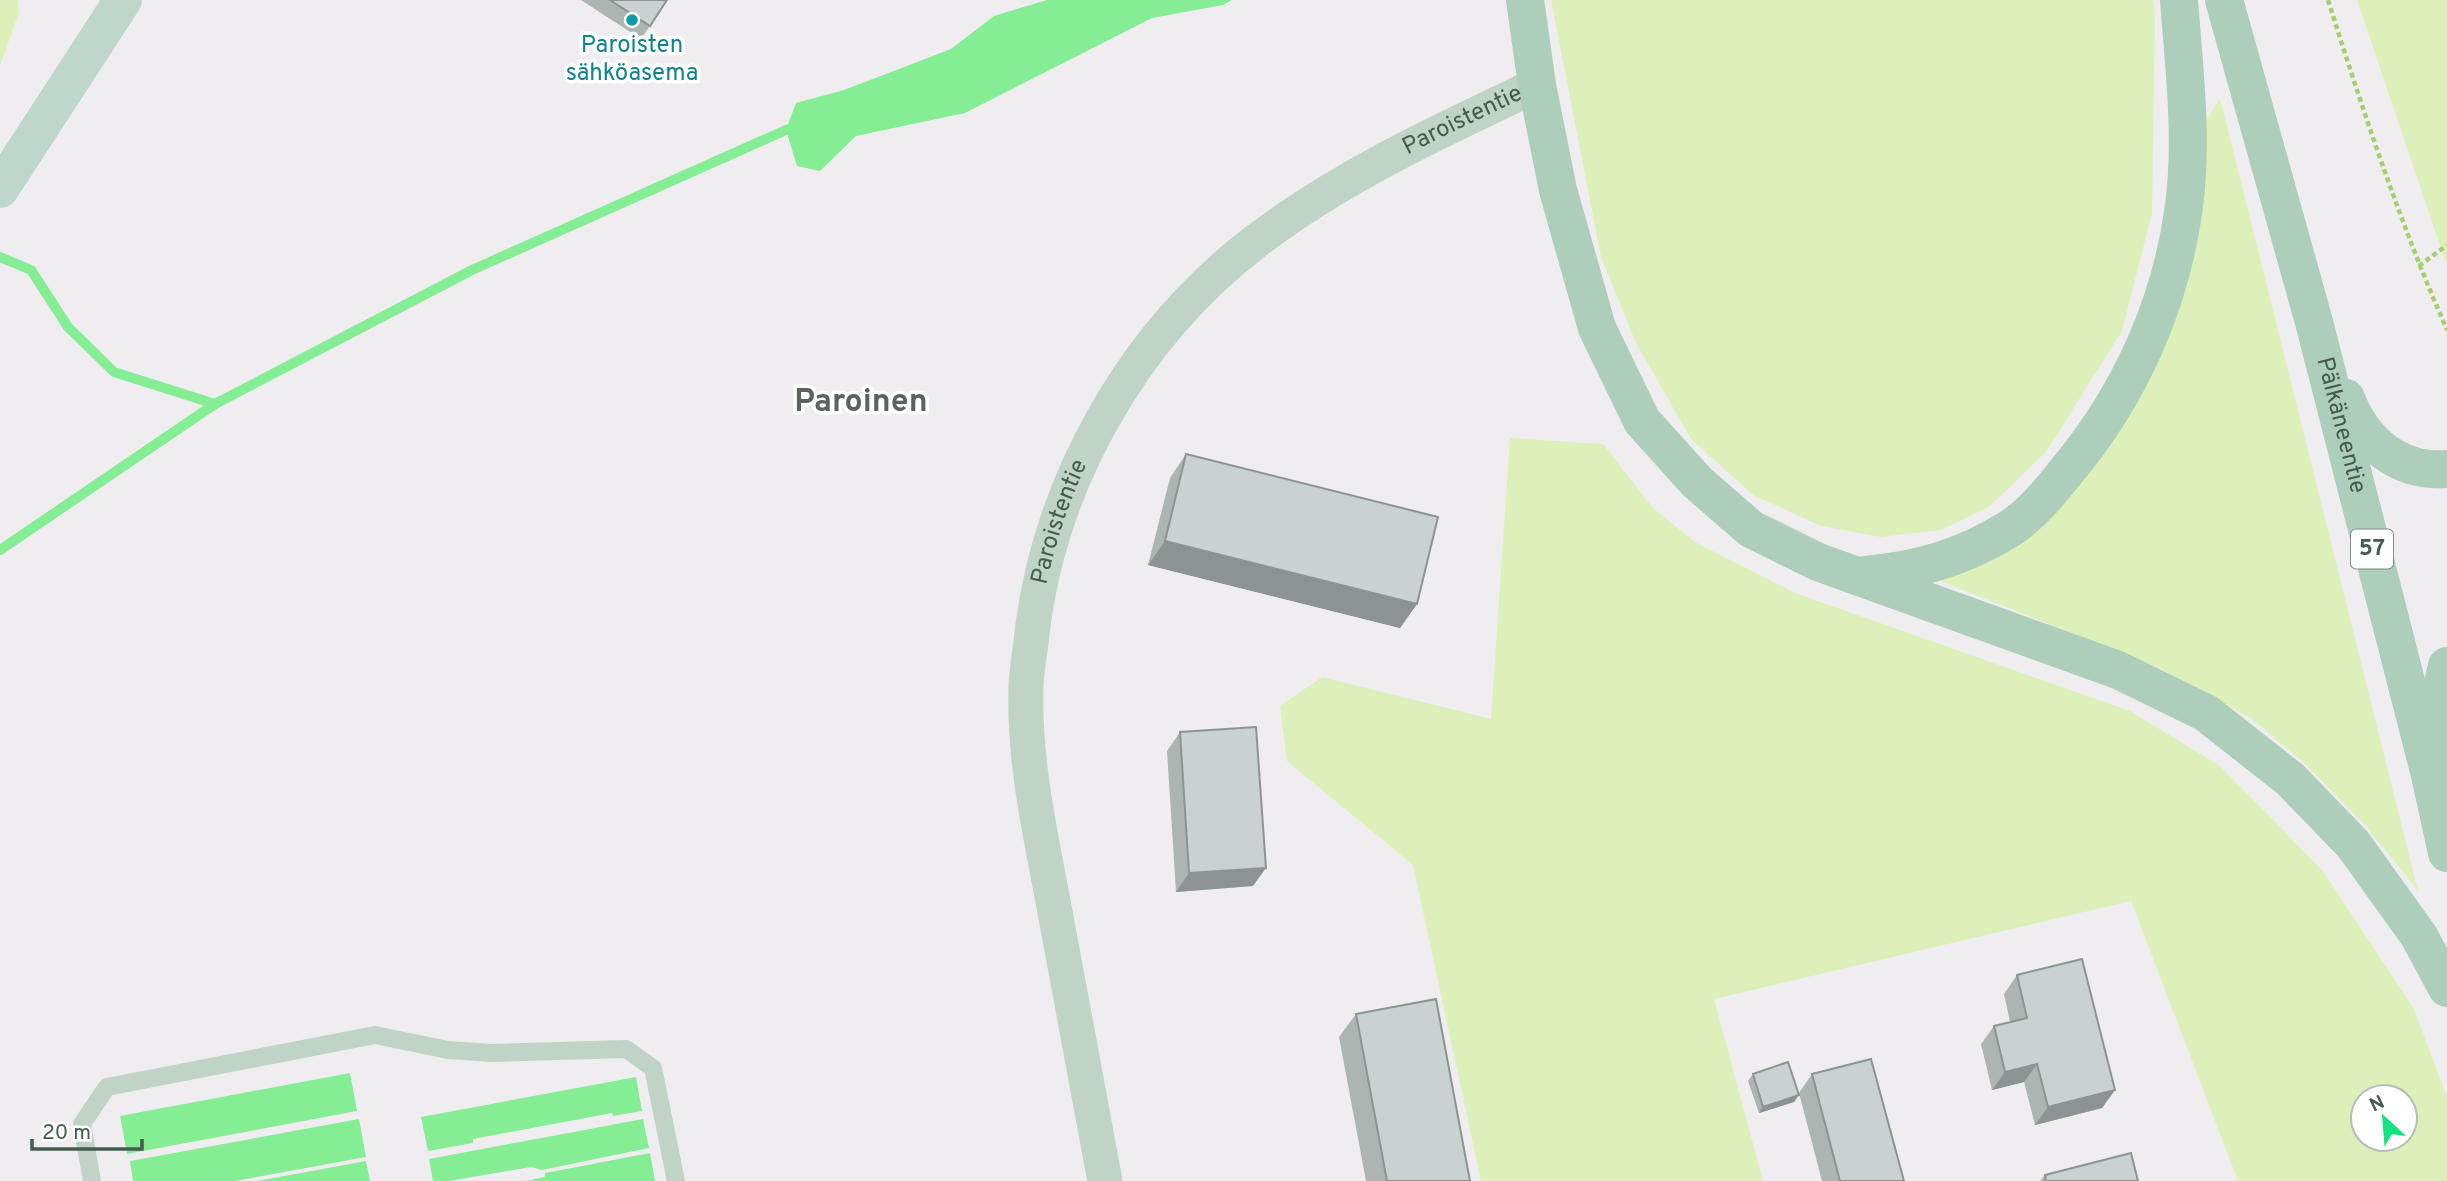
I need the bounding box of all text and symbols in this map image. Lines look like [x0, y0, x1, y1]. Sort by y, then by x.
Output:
marker: Paroisten sähköasema [624, 12, 640, 28]
place label: Paroisten sähköasema [566, 31, 698, 89]
street label: Paroistentie [1398, 79, 1527, 163]
street label: Pälkäneentie [2309, 354, 2372, 497]
district label: Paroinen [794, 383, 928, 423]
street label: Paroistentie [1026, 455, 1095, 587]
road number: 57 [2351, 530, 2393, 568]
north arrow [2349, 1083, 2419, 1153]
text: N [2366, 1091, 2389, 1118]
scale bar [32, 1108, 142, 1152]
text: 20 m [42, 1120, 91, 1147]

